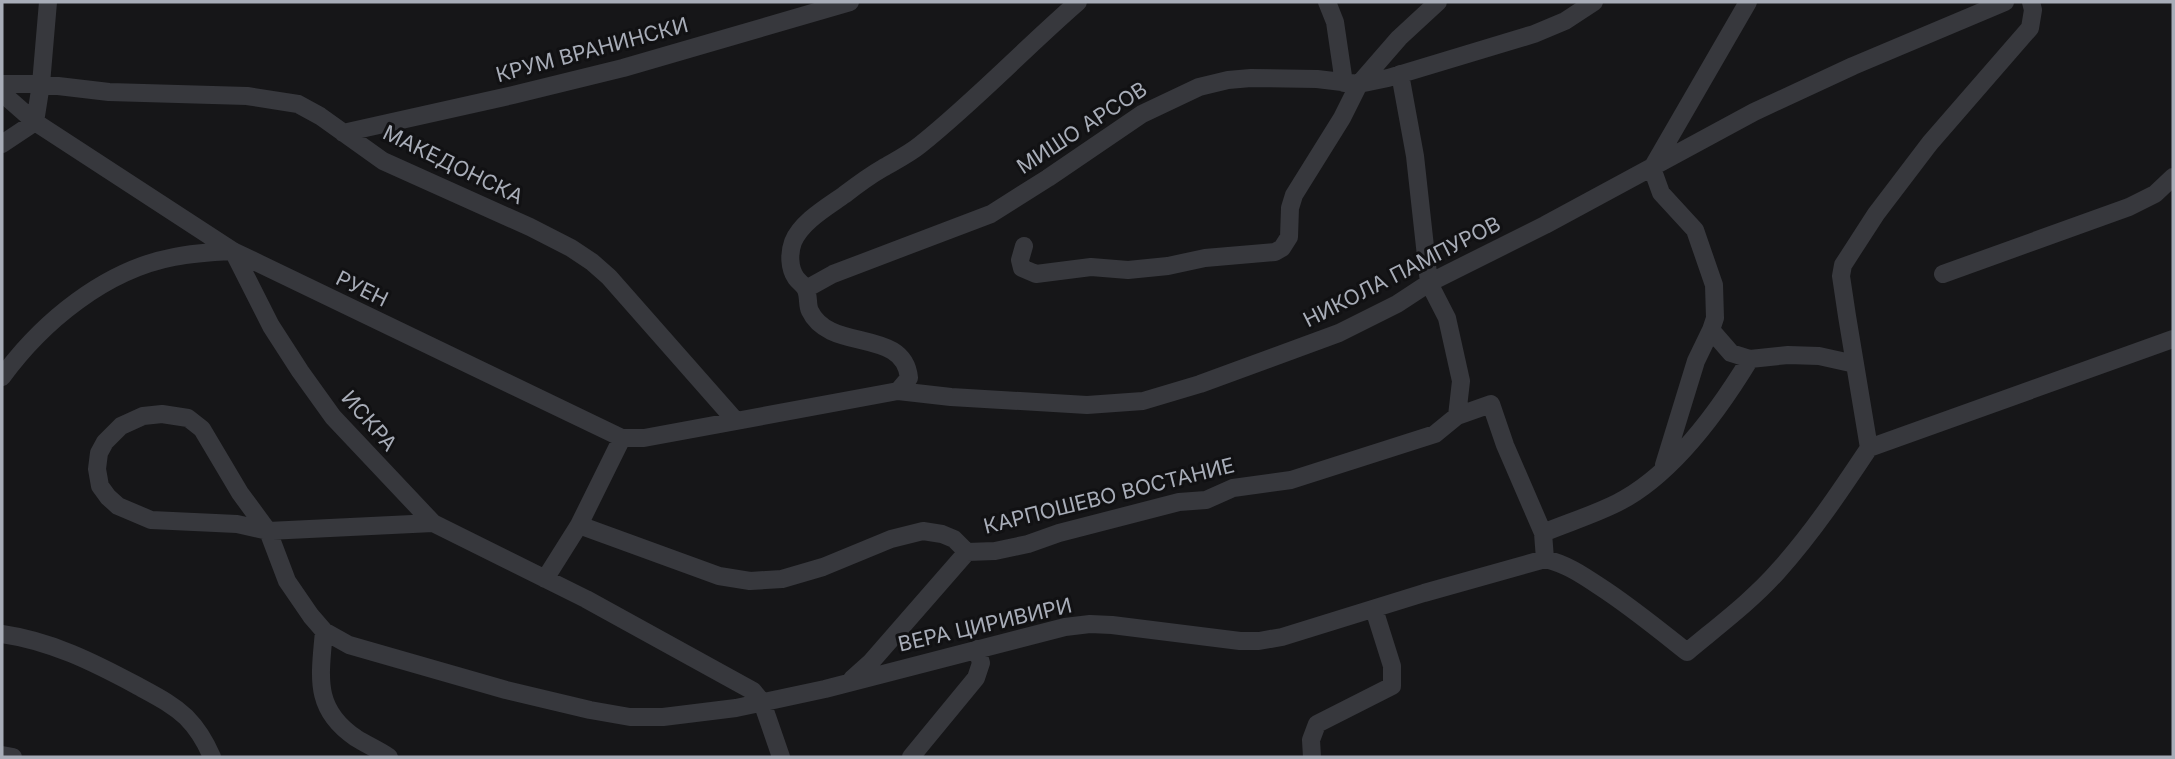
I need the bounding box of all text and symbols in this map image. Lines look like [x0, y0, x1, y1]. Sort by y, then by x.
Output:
street label: КРУМ ВРАНИНСКИ [493, 12, 691, 87]
street label: МИШО АРСОВ [1012, 76, 1151, 179]
street label: МАКЕДОНСКА [379, 120, 527, 209]
street label: НИКОЛА ПАМПУРОВ [1299, 211, 1505, 332]
street label: РУЕН [332, 265, 392, 312]
street label: ИСКРА [336, 385, 402, 456]
street label: КАРПОШЕВО ВОСТАНИЕ [981, 452, 1237, 539]
street label: ВЕРА ЦИРИВИРИ [896, 592, 1074, 657]

